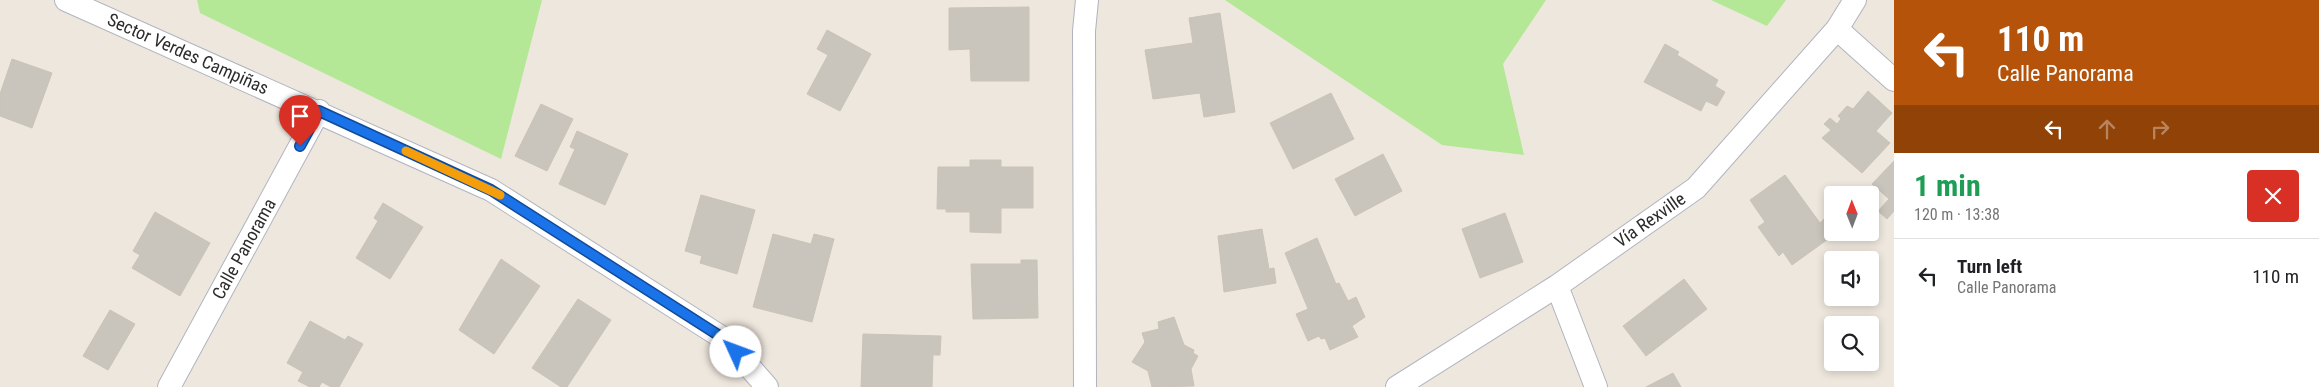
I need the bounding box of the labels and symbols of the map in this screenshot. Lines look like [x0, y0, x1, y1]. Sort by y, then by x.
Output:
street label: Sector Verdes Campiñas [104, 9, 272, 99]
pin [279, 95, 321, 146]
north arrow [1824, 186, 1879, 241]
street label: Vía Rexville [1610, 188, 1689, 252]
street label: Calle Panorama [207, 195, 280, 303]
position arrow [709, 325, 761, 377]

